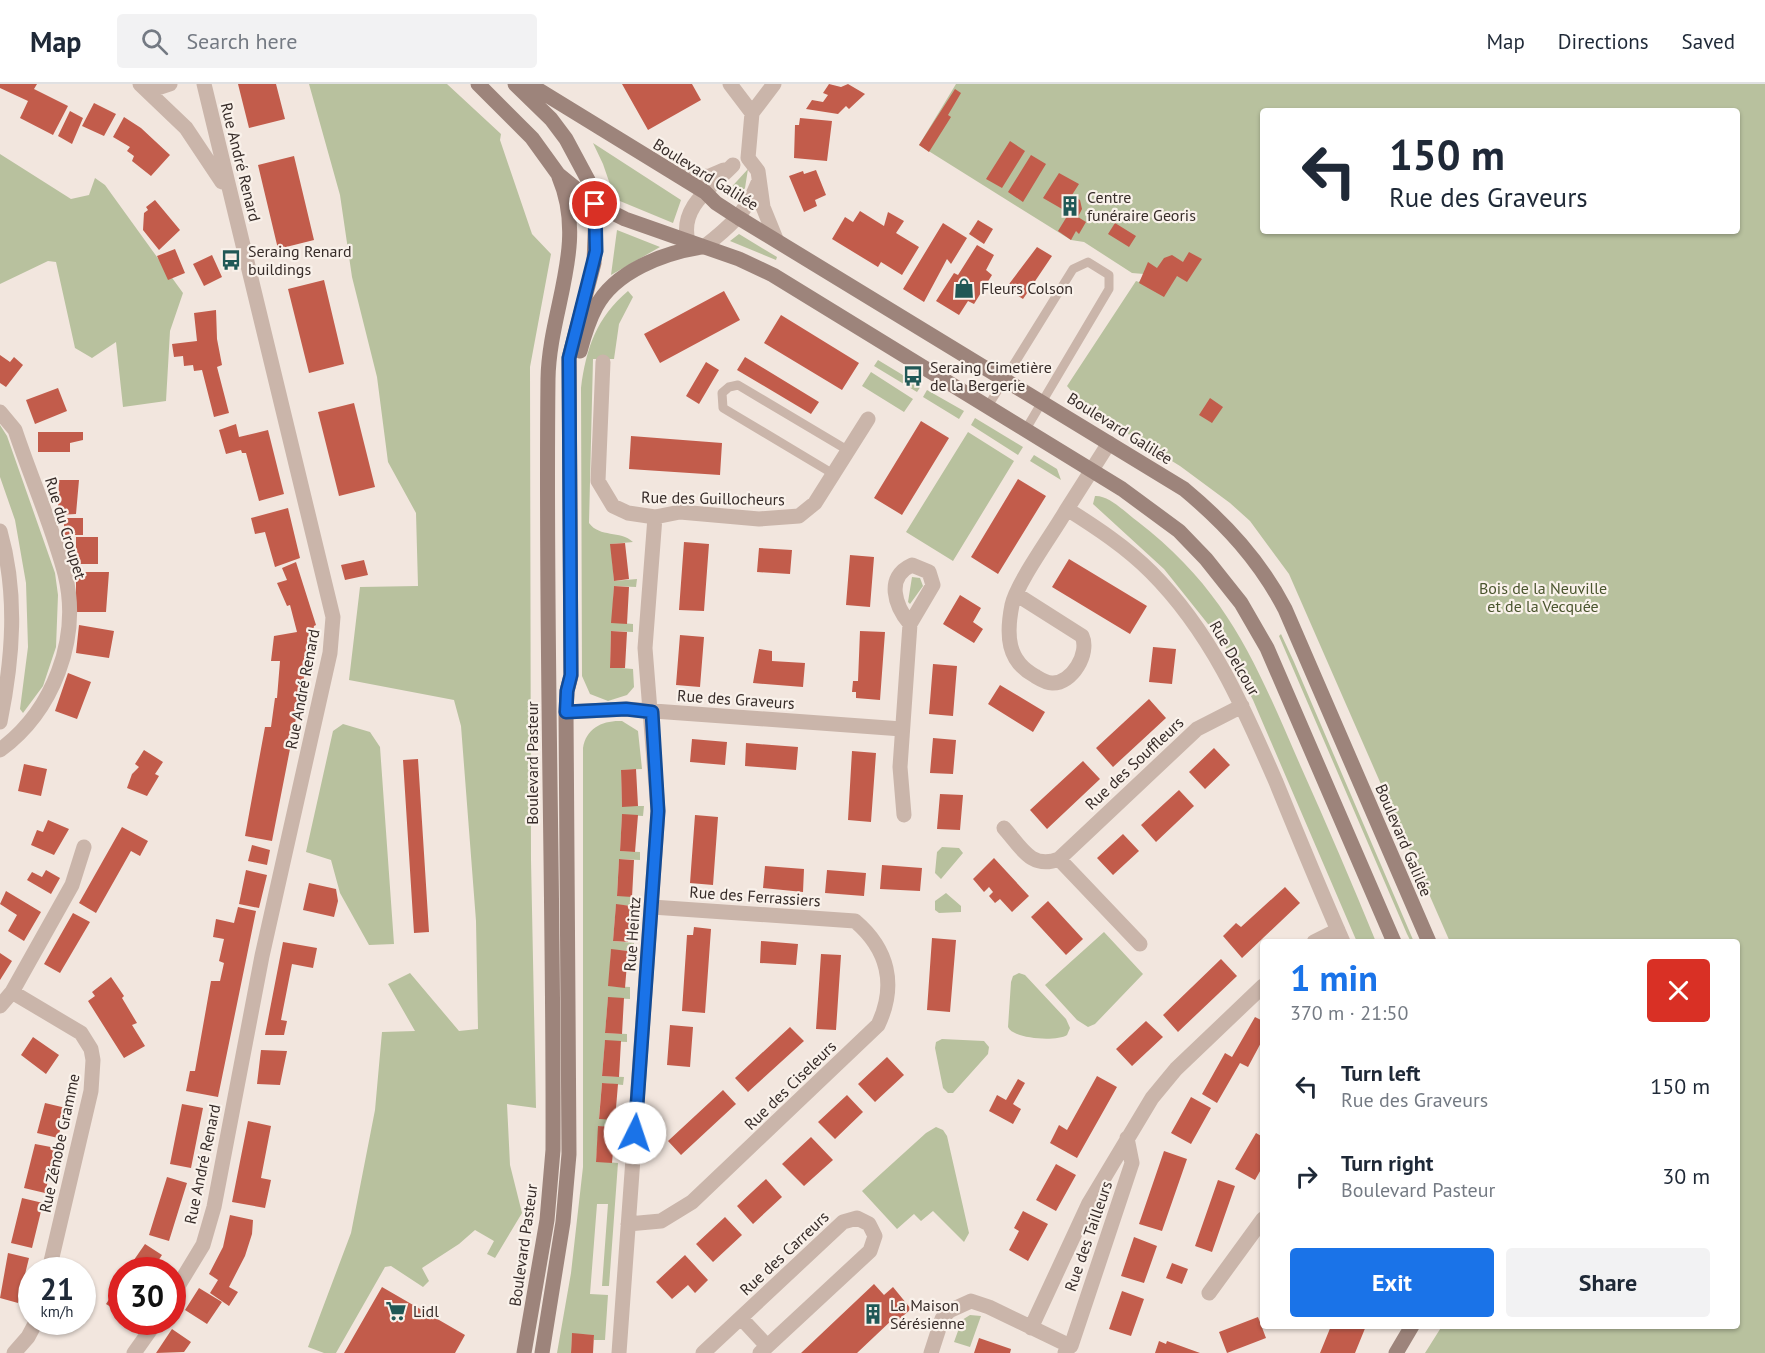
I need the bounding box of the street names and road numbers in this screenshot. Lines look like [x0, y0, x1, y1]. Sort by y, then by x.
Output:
street label: Rue André Renard [217, 100, 265, 224]
street label: Boulevard Galilée [650, 134, 762, 214]
street label: Boulevard Galilée [1064, 388, 1176, 468]
street label: Rue du Croupet [41, 475, 91, 582]
street label: Rue des Guillocheurs [641, 487, 785, 509]
street label: Rue Delcour [1206, 617, 1265, 699]
street label: Rue André Renard [281, 627, 323, 751]
street label: Rue des Graveurs [677, 685, 796, 713]
street label: Boulevard Pasteur [522, 701, 542, 825]
street label: Rue des Souffleurs [1081, 712, 1188, 814]
street label: Boulevard Galilée [1371, 781, 1437, 899]
street label: Rue des Ferrassiers [689, 881, 821, 911]
street label: Rue Heintz [619, 896, 645, 972]
street label: Rue des Ciseleurs [740, 1036, 840, 1134]
street label: Rue Zénobe Gramme [34, 1072, 84, 1214]
street label: Rue André Renard [180, 1102, 224, 1226]
street label: Rue des Tailleurs [1060, 1178, 1116, 1294]
street label: Boulevard Pasteur [505, 1182, 542, 1308]
street label: Rue des Carreurs [735, 1206, 833, 1299]

